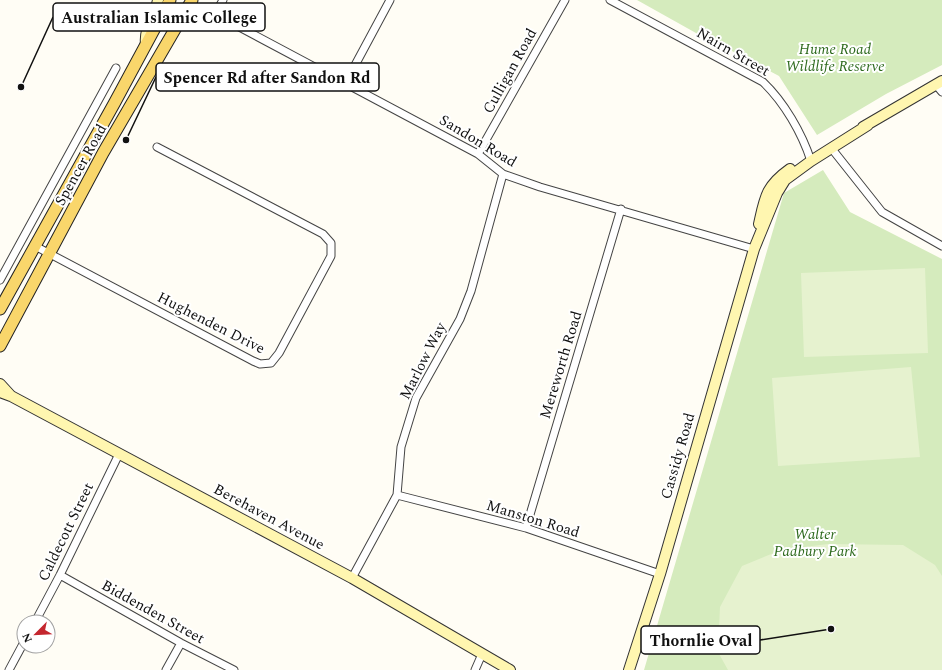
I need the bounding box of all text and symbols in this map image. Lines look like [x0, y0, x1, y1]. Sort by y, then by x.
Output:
callout: Australian Islamic College [53, 3, 265, 31]
text: Australian Islamic College [61, 6, 257, 30]
street label: Nairn Street [692, 22, 774, 82]
street label: Culligan Road [477, 24, 543, 118]
park label: Hume Road Wildlife Reserve [785, 38, 885, 78]
callout: Spencer Rd after Sandon Rd [156, 63, 379, 91]
text: Spencer Rd after Sandon Rd [163, 66, 371, 90]
street label: Sandon Road [435, 109, 521, 173]
street label: Spencer Road [49, 120, 113, 210]
street label: Hughenden Drive [153, 286, 269, 360]
street label: Mereworth Road [534, 308, 588, 422]
street label: Marlow Way [394, 318, 453, 404]
street label: Cassidy Road [655, 410, 701, 502]
street label: Berehaven Avenue [209, 478, 329, 556]
street label: Caldecott Street [32, 479, 100, 585]
street label: Manston Road [484, 494, 582, 544]
park label: Walter Padbury Park [774, 523, 856, 563]
street label: Biddenden Street [97, 574, 209, 650]
north arrow [16, 614, 56, 654]
callout: Thornlie Oval [641, 626, 760, 654]
text: Thornlie Oval [649, 629, 753, 653]
text: N [18, 630, 37, 645]

